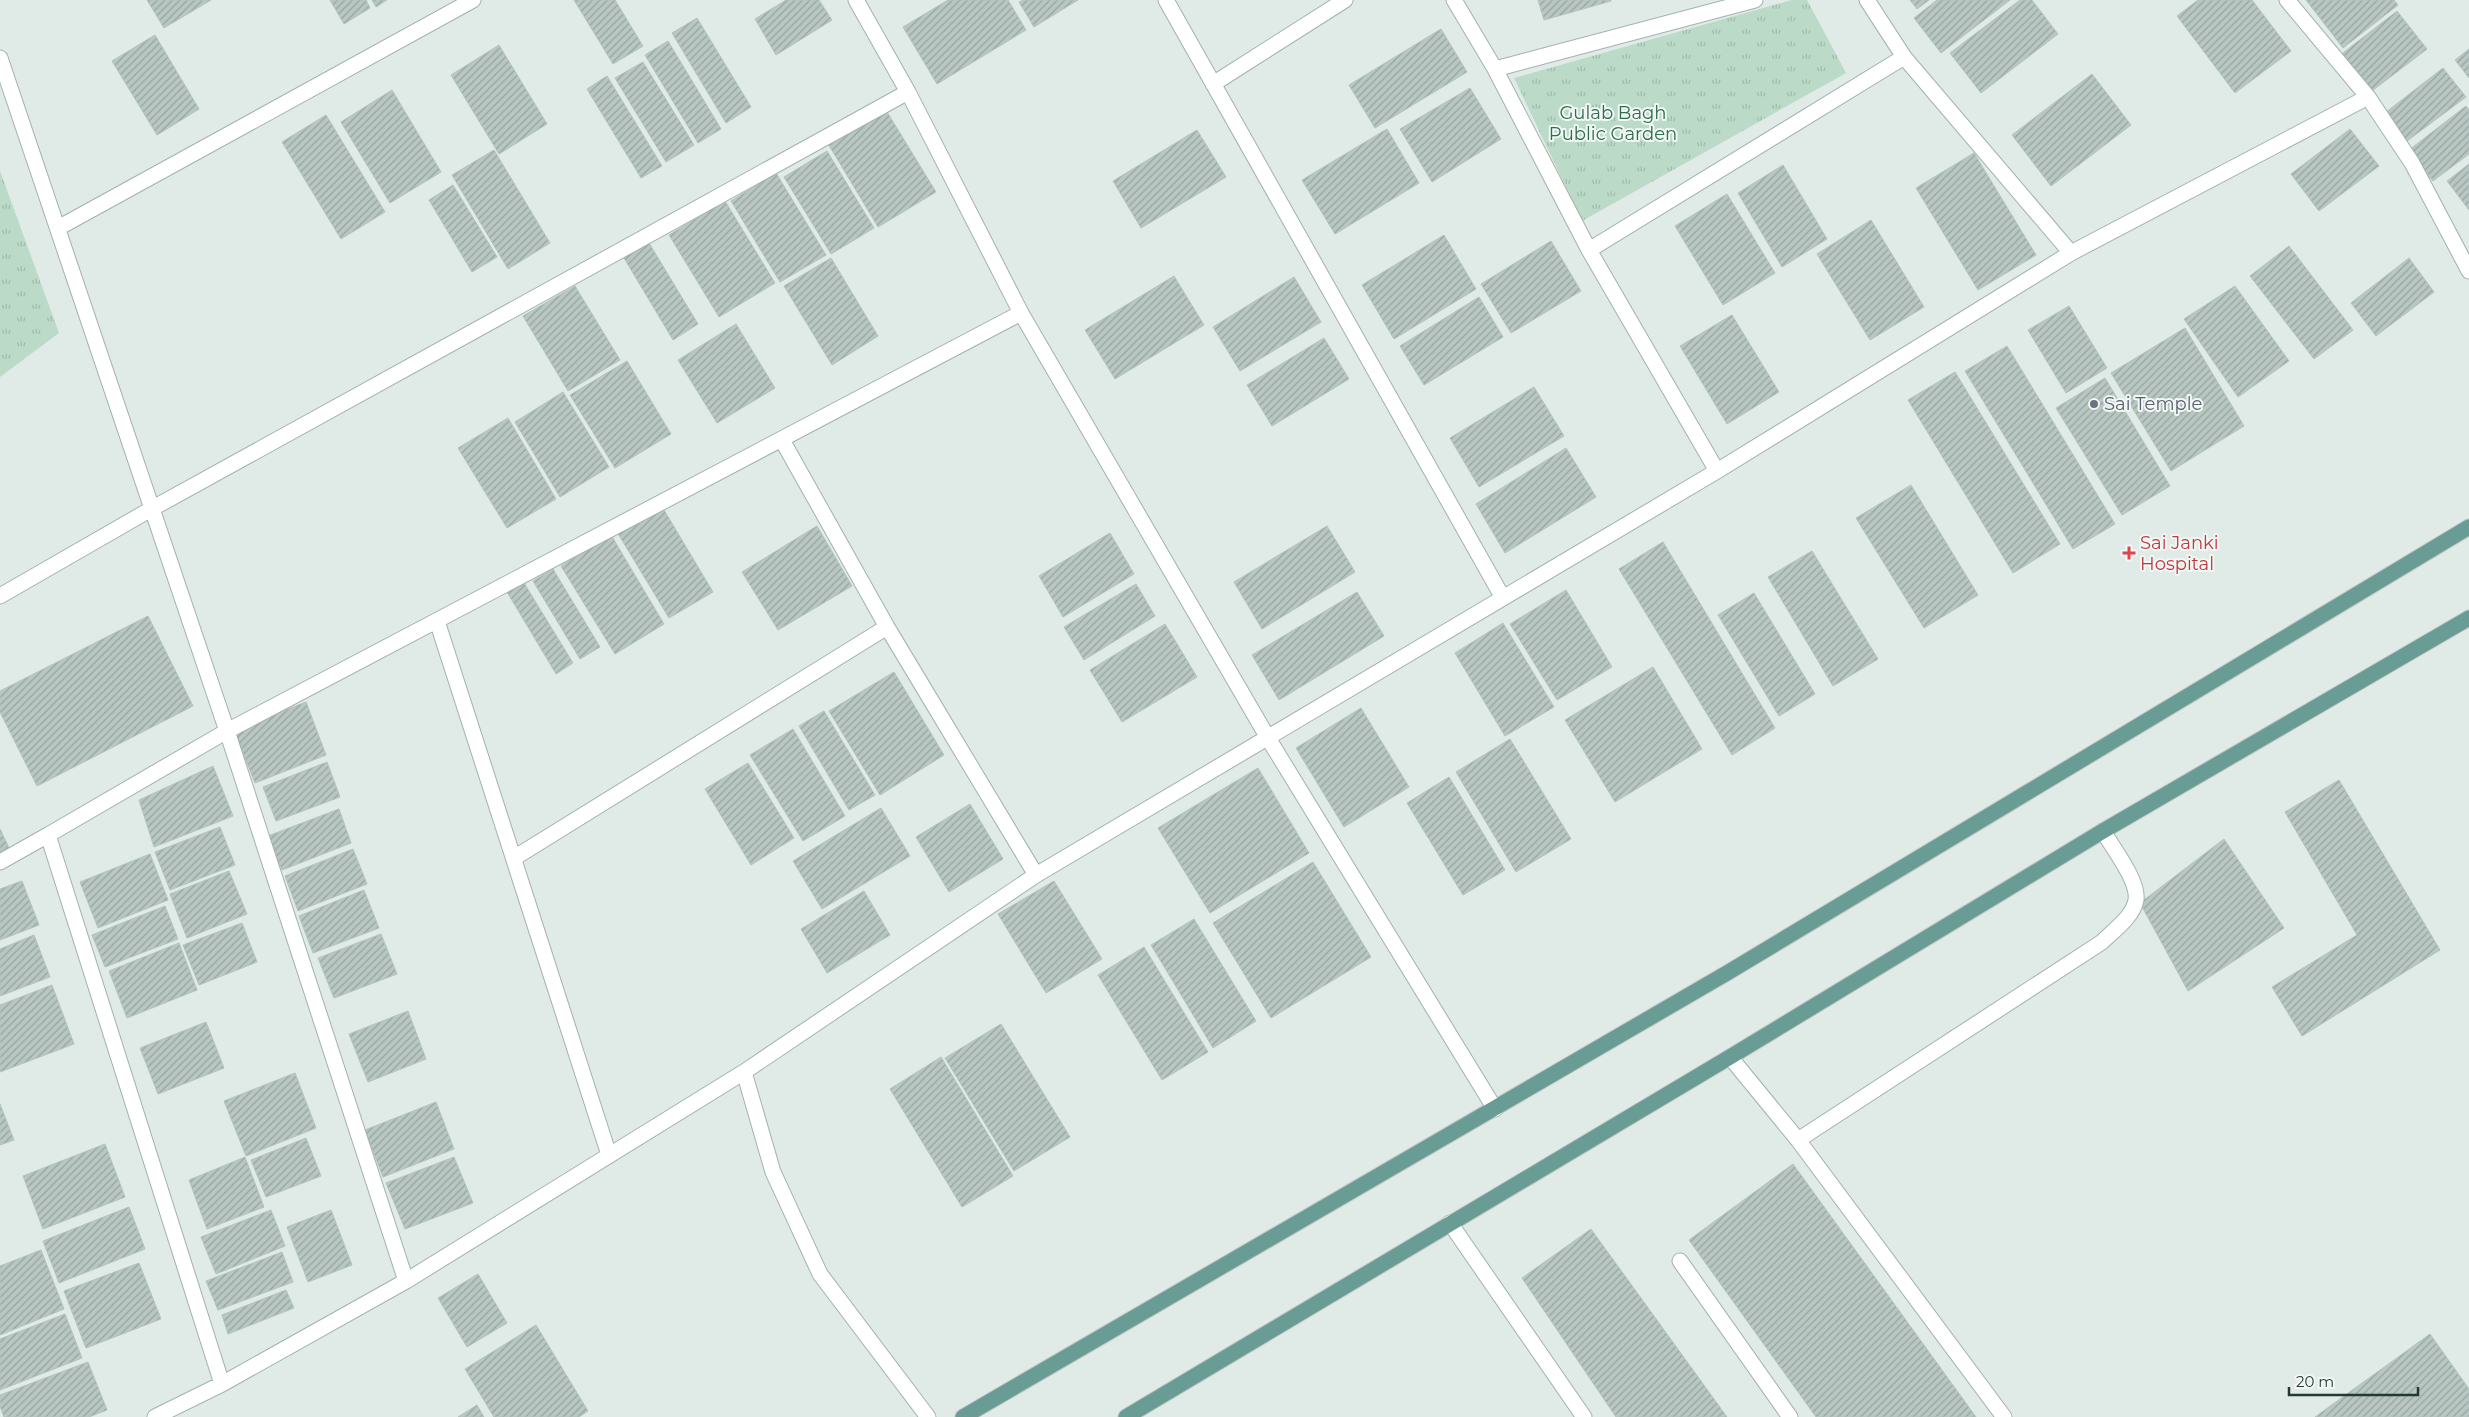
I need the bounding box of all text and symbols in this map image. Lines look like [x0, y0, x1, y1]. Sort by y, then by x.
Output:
park label: Gulab Bagh Public Garden [1549, 102, 1677, 145]
place label: Sai Temple [2104, 393, 2203, 415]
marker: Sai Temple [2088, 398, 2100, 410]
place label: Sai Janki Hospital [2140, 532, 2219, 575]
marker: Sai Janki Hospital [2122, 546, 2136, 560]
scale bar [2289, 1364, 2418, 1396]
text: 20 m [2296, 1372, 2334, 1391]

